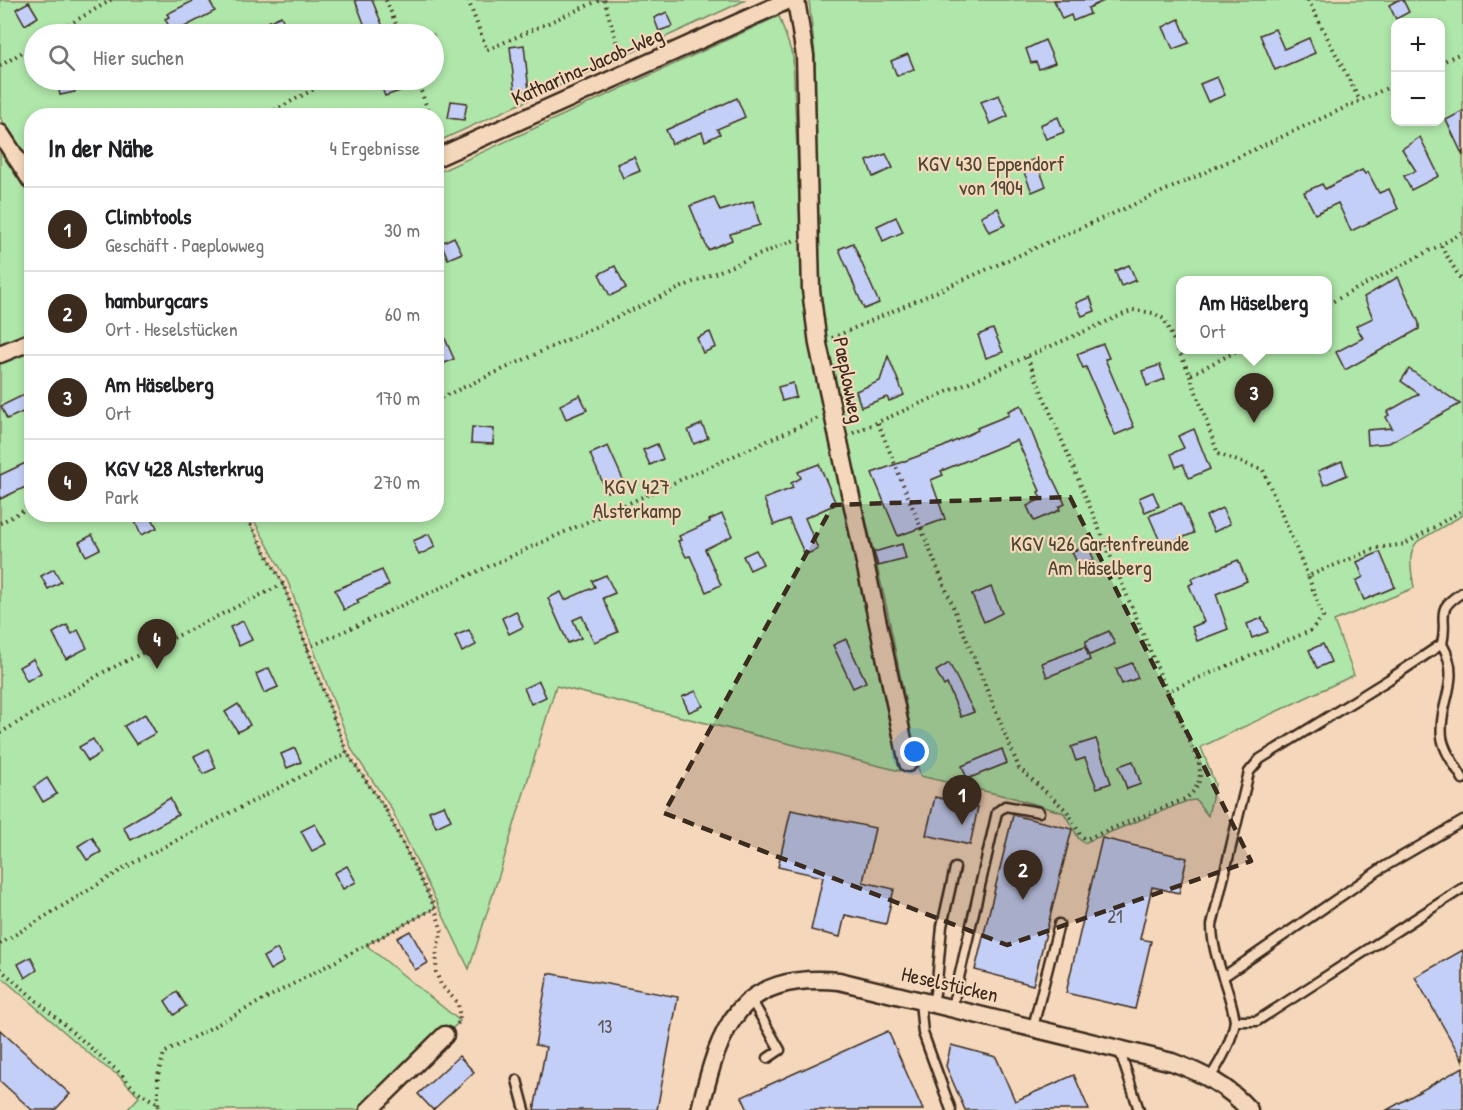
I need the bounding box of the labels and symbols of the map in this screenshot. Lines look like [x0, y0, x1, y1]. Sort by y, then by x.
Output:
street label: Katharina-Jacob-Weg [507, 20, 667, 112]
park label: KGV 430 Eppendorf von 1904 [918, 149, 1065, 202]
street label: Paeplowweg [826, 335, 872, 425]
pin: 3 [1234, 374, 1274, 423]
park label: KGV 427 Alsterkamp [593, 472, 681, 525]
park label: KGV 426 Gartenfreunde Am Häselberg [1011, 529, 1189, 582]
pin: 4 [138, 620, 176, 669]
your location [900, 737, 929, 766]
pin: 1 [942, 776, 982, 825]
pin: 2 [1004, 850, 1042, 900]
house number: 21 [1108, 904, 1122, 929]
street label: Heselstücken [899, 959, 1001, 1009]
house number: 13 [598, 1014, 612, 1039]

